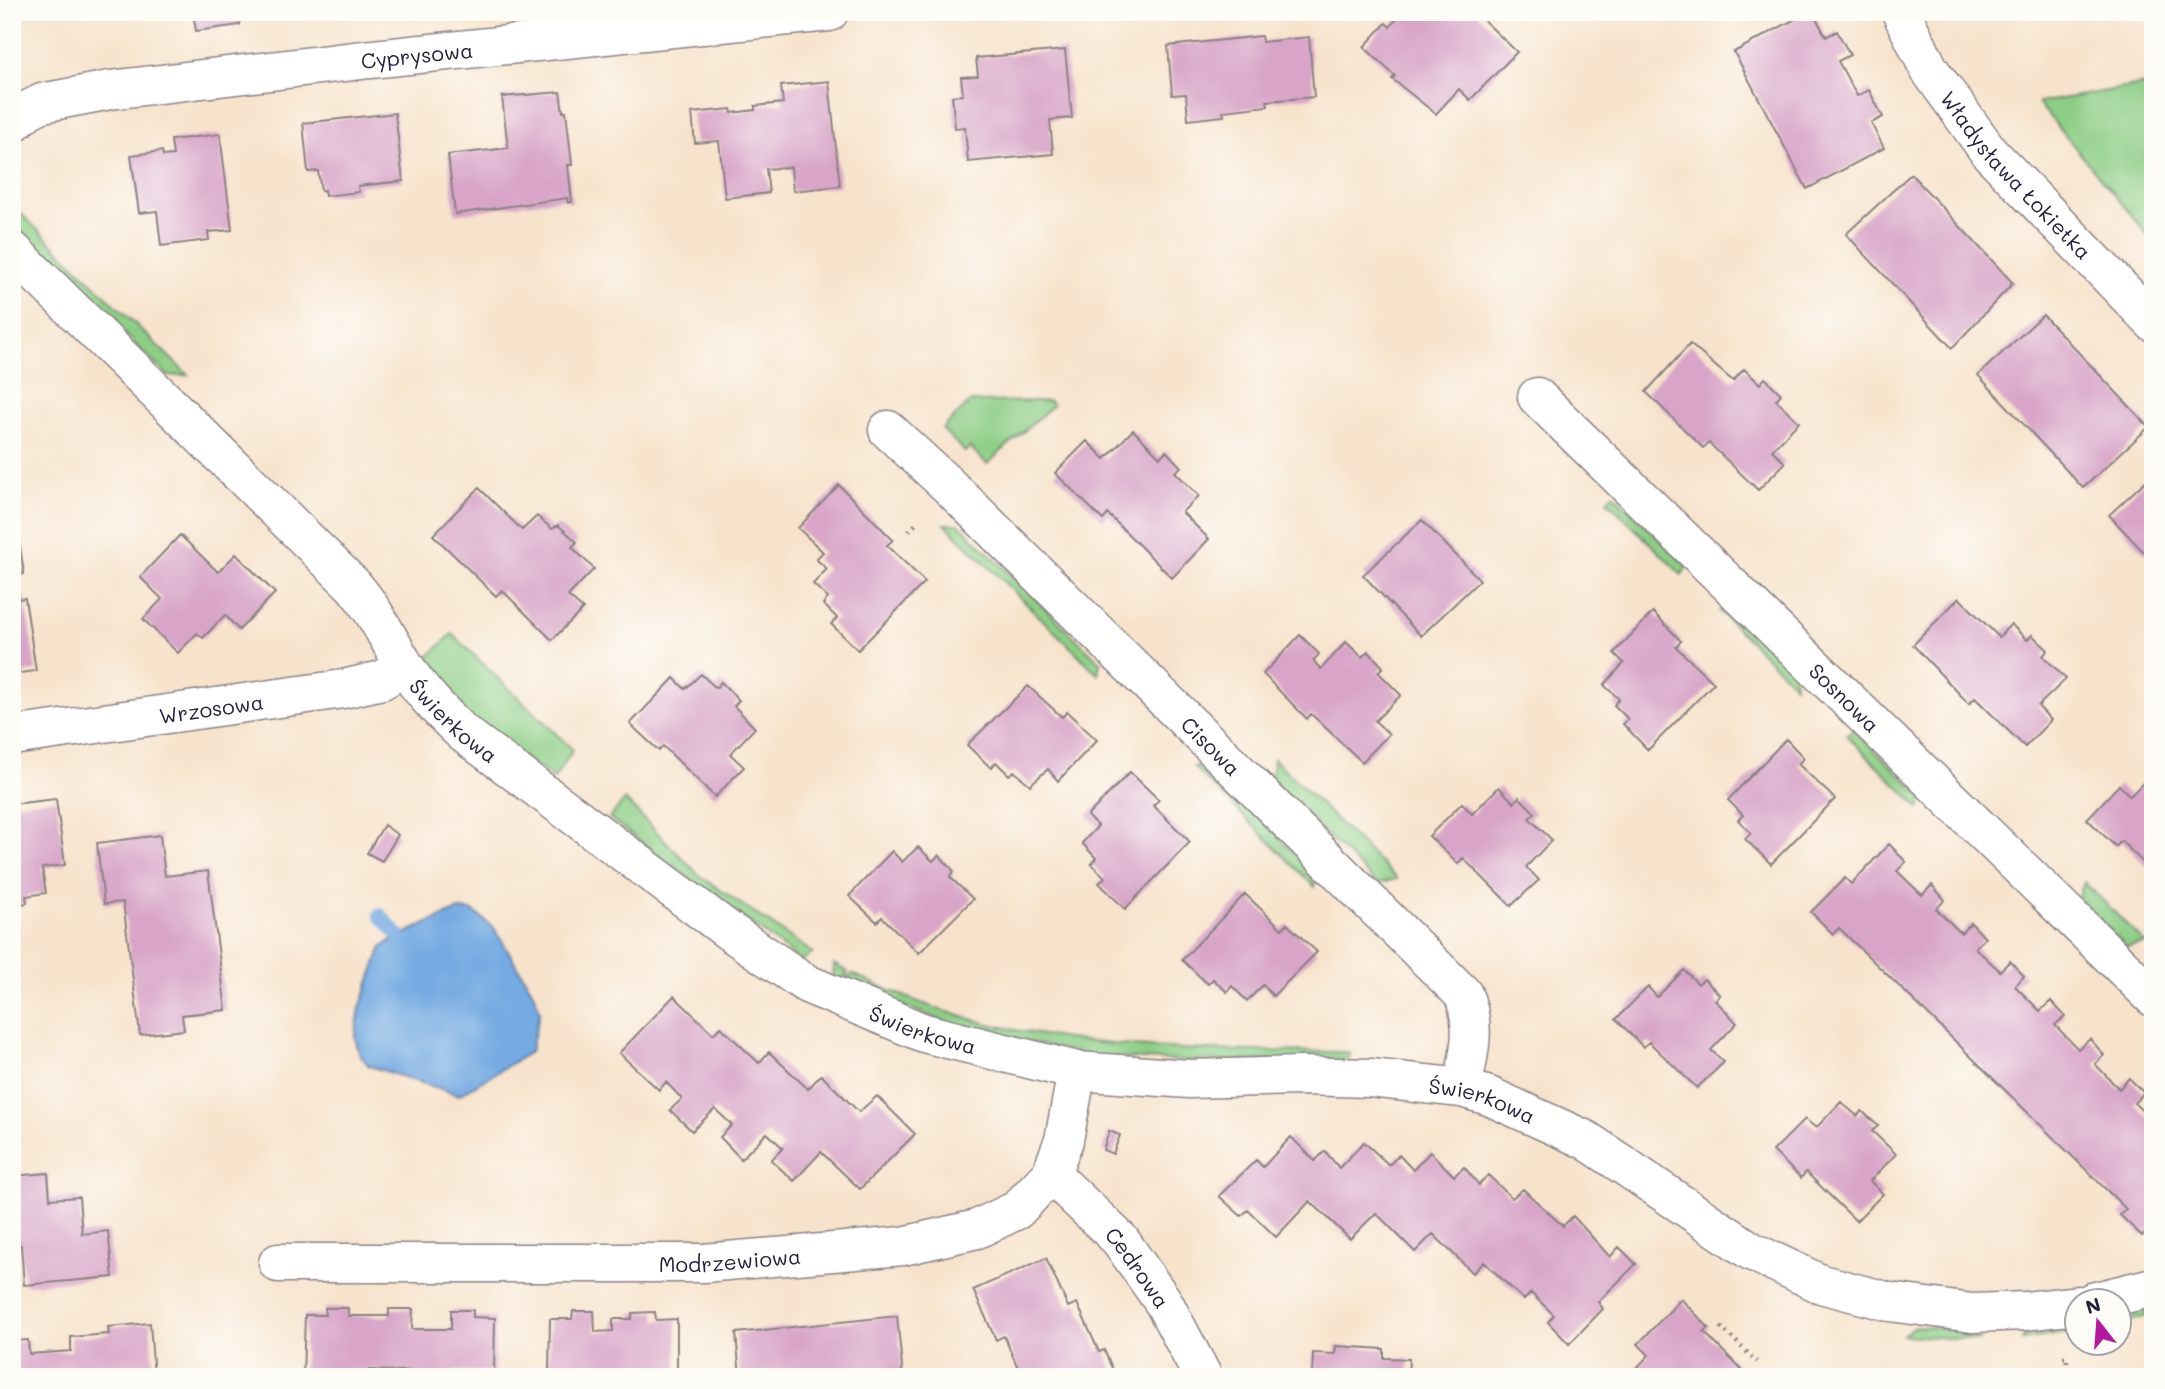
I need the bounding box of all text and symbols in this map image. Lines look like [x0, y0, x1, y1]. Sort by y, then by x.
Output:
street label: Cyprysowa [359, 35, 474, 74]
street label: Władysława Łokietka [1935, 85, 2098, 264]
street label: Sosnowa [1804, 657, 1886, 737]
street label: Świerkowa [404, 673, 503, 768]
street label: Wrzosowa [157, 687, 265, 729]
street label: Cisowa [1176, 710, 1247, 781]
street label: Świerkowa [866, 998, 979, 1059]
street label: Świerkowa [1428, 1071, 1540, 1129]
street label: Cedrowa [1100, 1220, 1177, 1313]
street label: Modrzewiowa [659, 1241, 802, 1277]
north arrow [2064, 1288, 2134, 1358]
text: N [2082, 1291, 2103, 1319]

